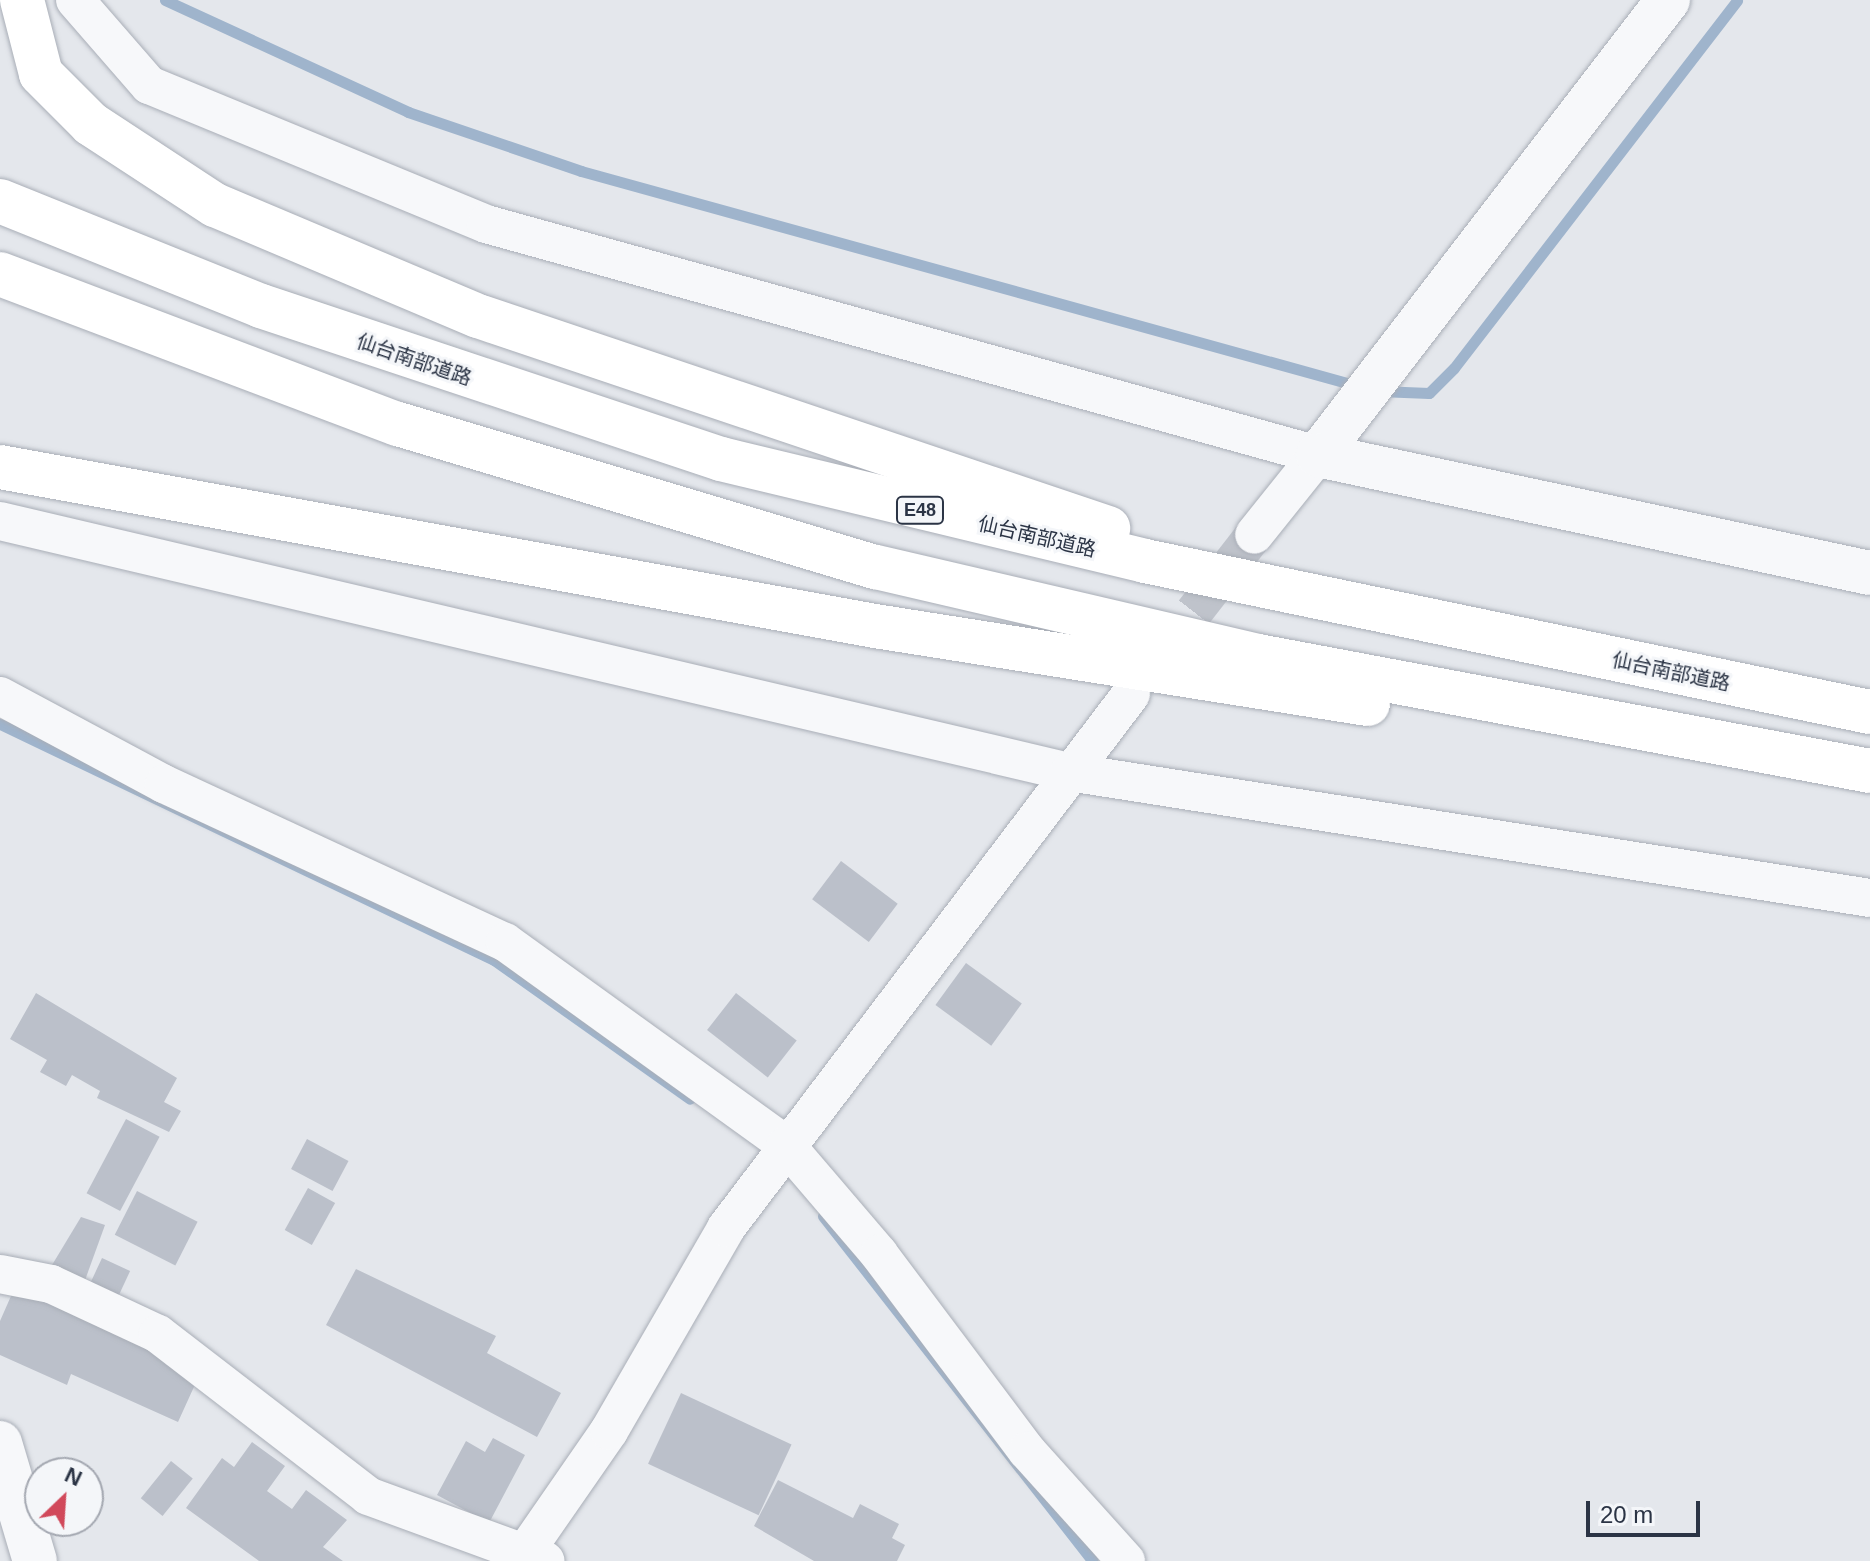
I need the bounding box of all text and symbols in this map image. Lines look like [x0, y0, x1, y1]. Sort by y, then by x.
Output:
street label: 仙台南部道路 [353, 329, 475, 391]
road number: E48 [894, 496, 946, 524]
street label: 仙台南部道路 [976, 512, 1098, 562]
street label: 仙台南部道路 [1610, 648, 1732, 696]
north arrow [24, 1457, 104, 1537]
text: N [61, 1462, 86, 1491]
scale bar [1590, 1485, 1704, 1535]
text: 20 m [1600, 1501, 1653, 1528]

